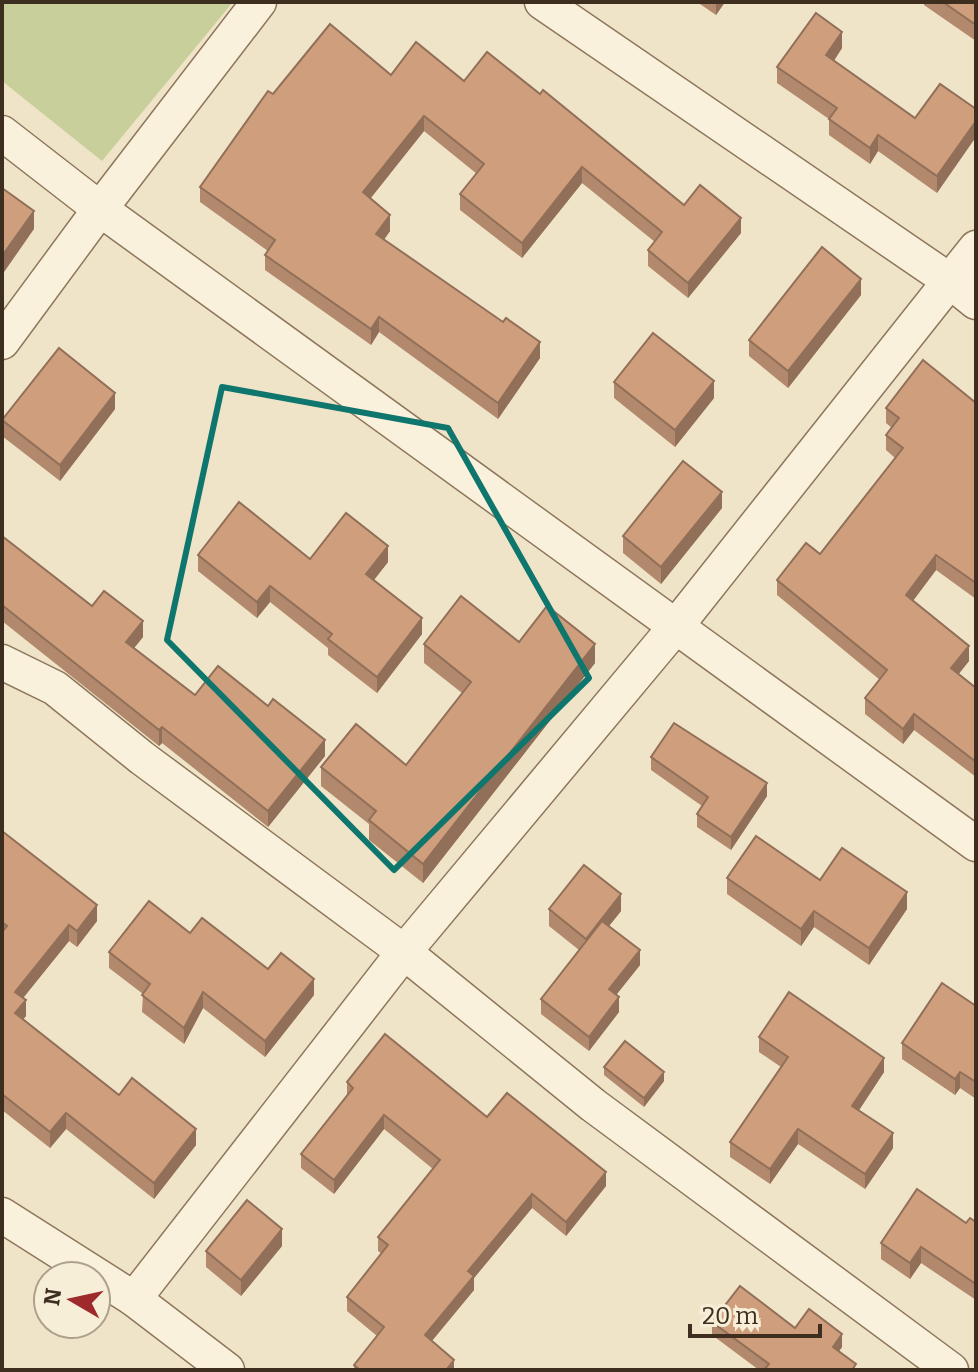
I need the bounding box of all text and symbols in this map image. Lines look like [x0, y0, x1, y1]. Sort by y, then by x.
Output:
north arrow [32, 1260, 112, 1340]
text: N [38, 1286, 67, 1307]
scale bar [690, 1288, 820, 1338]
text: 20 m [702, 1302, 758, 1330]

